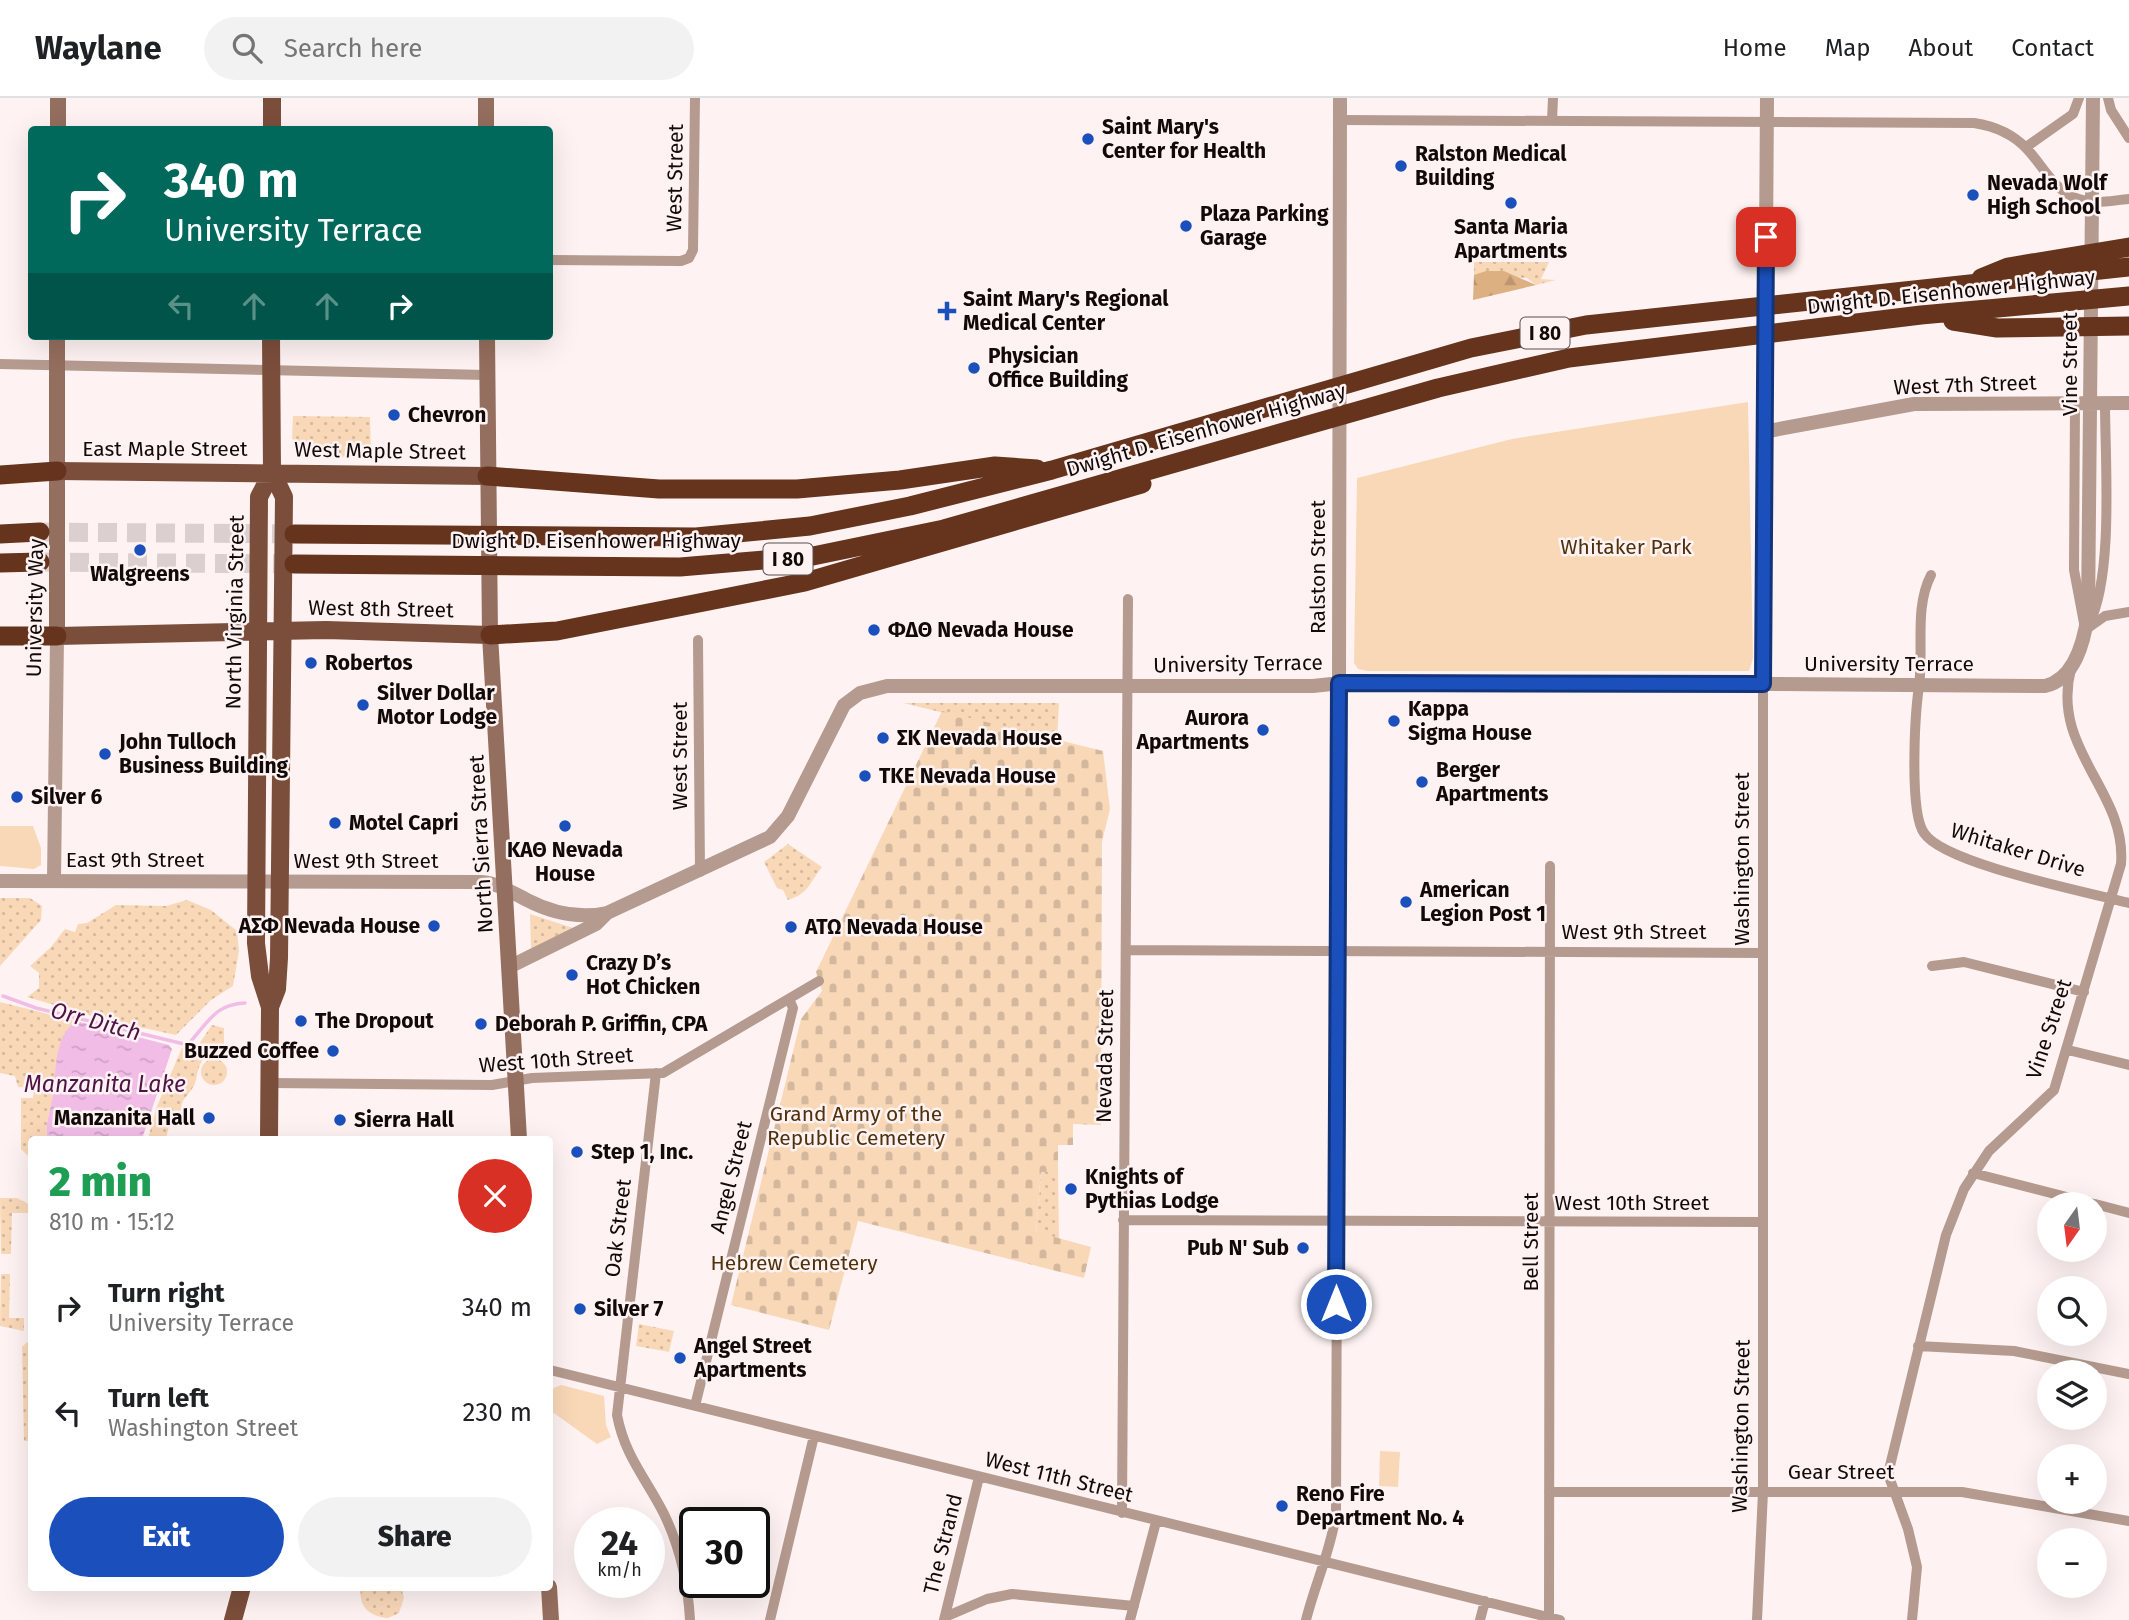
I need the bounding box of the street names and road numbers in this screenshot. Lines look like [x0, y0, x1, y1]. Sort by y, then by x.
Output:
street label: West Street [661, 123, 689, 232]
street label: Dwight D. Eisenhower Highway [1806, 264, 2097, 320]
street label: Vine Street [2057, 312, 2083, 416]
road number: I 80 [1520, 317, 1570, 348]
street label: West 7th Street [1893, 369, 2037, 400]
street label: Dwight D. Eisenhower Highway [1063, 377, 1349, 482]
street label: East Maple Street [82, 436, 248, 462]
street label: West Maple Street [294, 437, 467, 466]
street label: Ralston Street [1305, 500, 1331, 634]
street label: North Virginia Street [220, 514, 250, 710]
street label: Dwight D. Eisenhower Highway [451, 528, 742, 554]
street label: University Way [21, 538, 49, 678]
road number: I 80 [764, 544, 812, 574]
street label: West 8th Street [308, 595, 454, 623]
street label: University Terrace [1153, 650, 1323, 678]
street label: University Terrace [1804, 651, 1974, 677]
street label: West Street [667, 701, 693, 810]
street label: North Sierra Street [463, 754, 499, 934]
street label: Washington Street [1729, 772, 1755, 946]
street label: Whitaker Drive [1948, 817, 2088, 883]
street label: East 9th Street [66, 847, 205, 873]
street label: West 9th Street [294, 848, 439, 874]
street label: West 9th Street [1562, 919, 1707, 945]
street label: Vine Street [2021, 975, 2078, 1082]
street label: Nevada Street [1091, 989, 1119, 1123]
street label: West 10th Street [478, 1042, 635, 1078]
street label: Angel Street [704, 1118, 758, 1236]
street label: Oak Street [599, 1177, 637, 1279]
street label: West 10th Street [1555, 1190, 1710, 1216]
street label: Bell Street [1518, 1192, 1544, 1292]
street label: Washington Street [1726, 1339, 1756, 1513]
street label: West 11th Street [982, 1446, 1136, 1508]
street label: Gear Street [1788, 1459, 1895, 1485]
street label: The Strand [918, 1491, 968, 1597]

